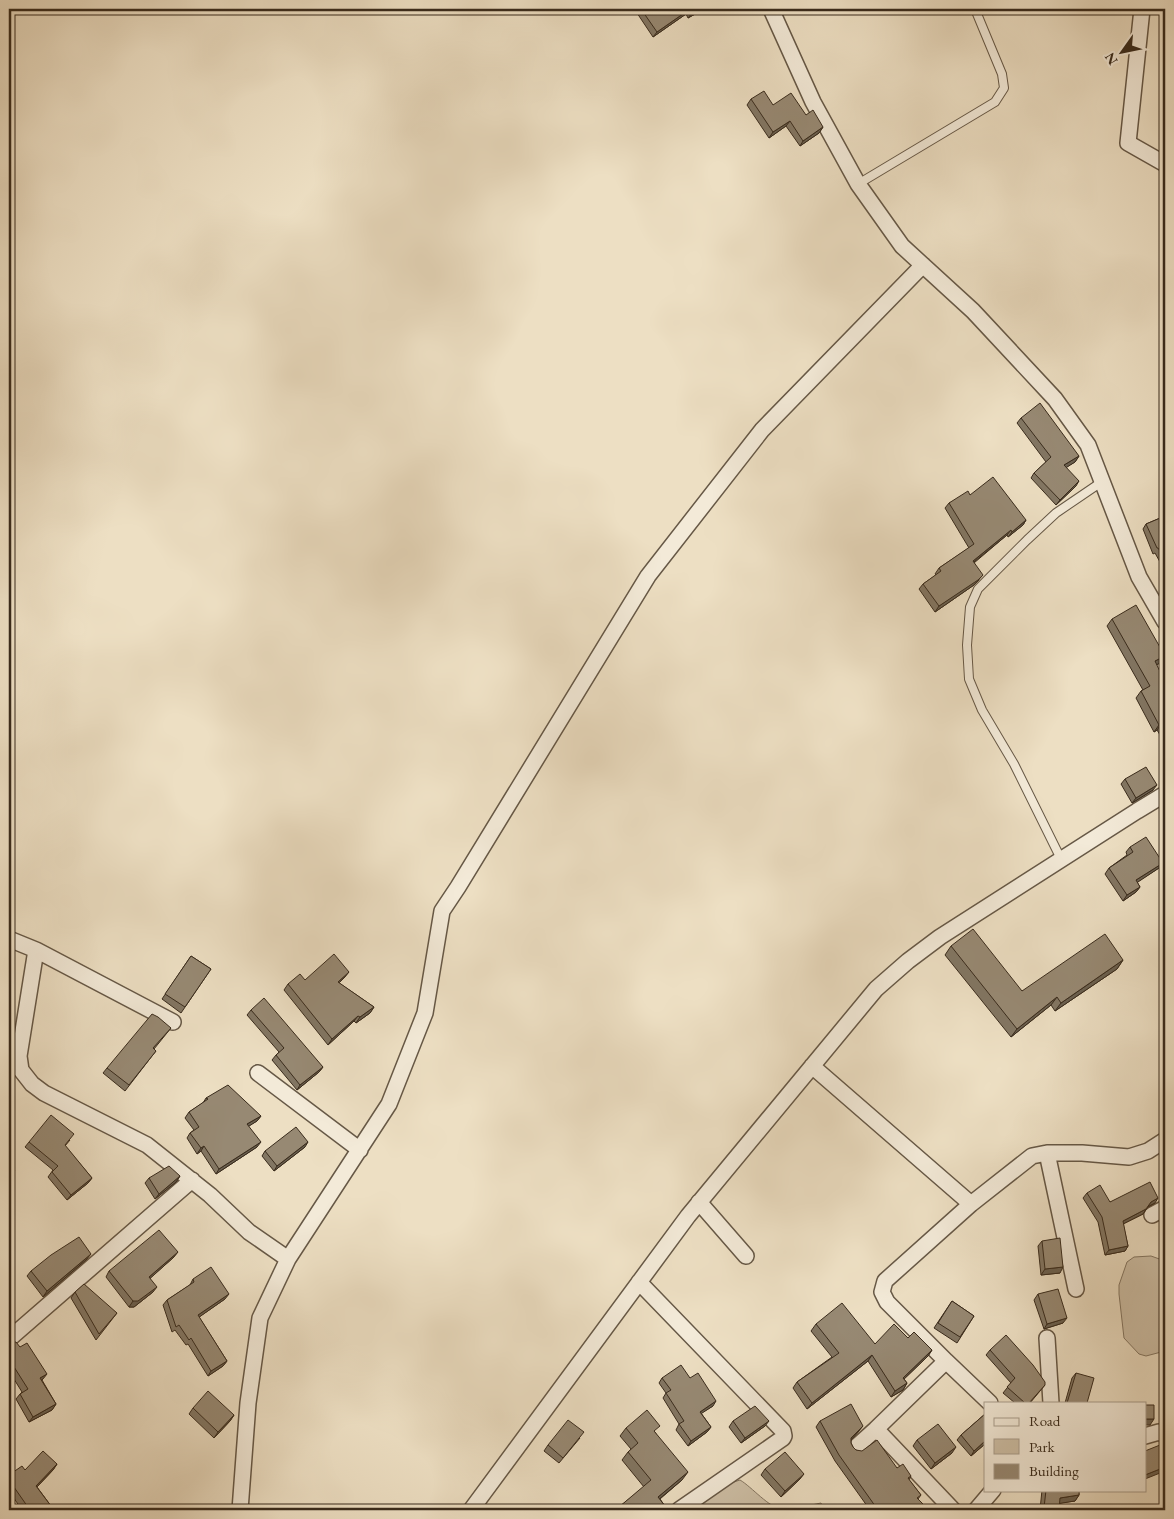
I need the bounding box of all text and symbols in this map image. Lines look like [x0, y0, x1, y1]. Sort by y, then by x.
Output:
north arrow [1096, 28, 1146, 78]
text: N [1100, 49, 1122, 69]
legend [984, 1402, 1146, 1492]
text: Road [1029, 1411, 1061, 1430]
text: Park [1029, 1437, 1056, 1456]
text: Building [1029, 1461, 1079, 1480]

